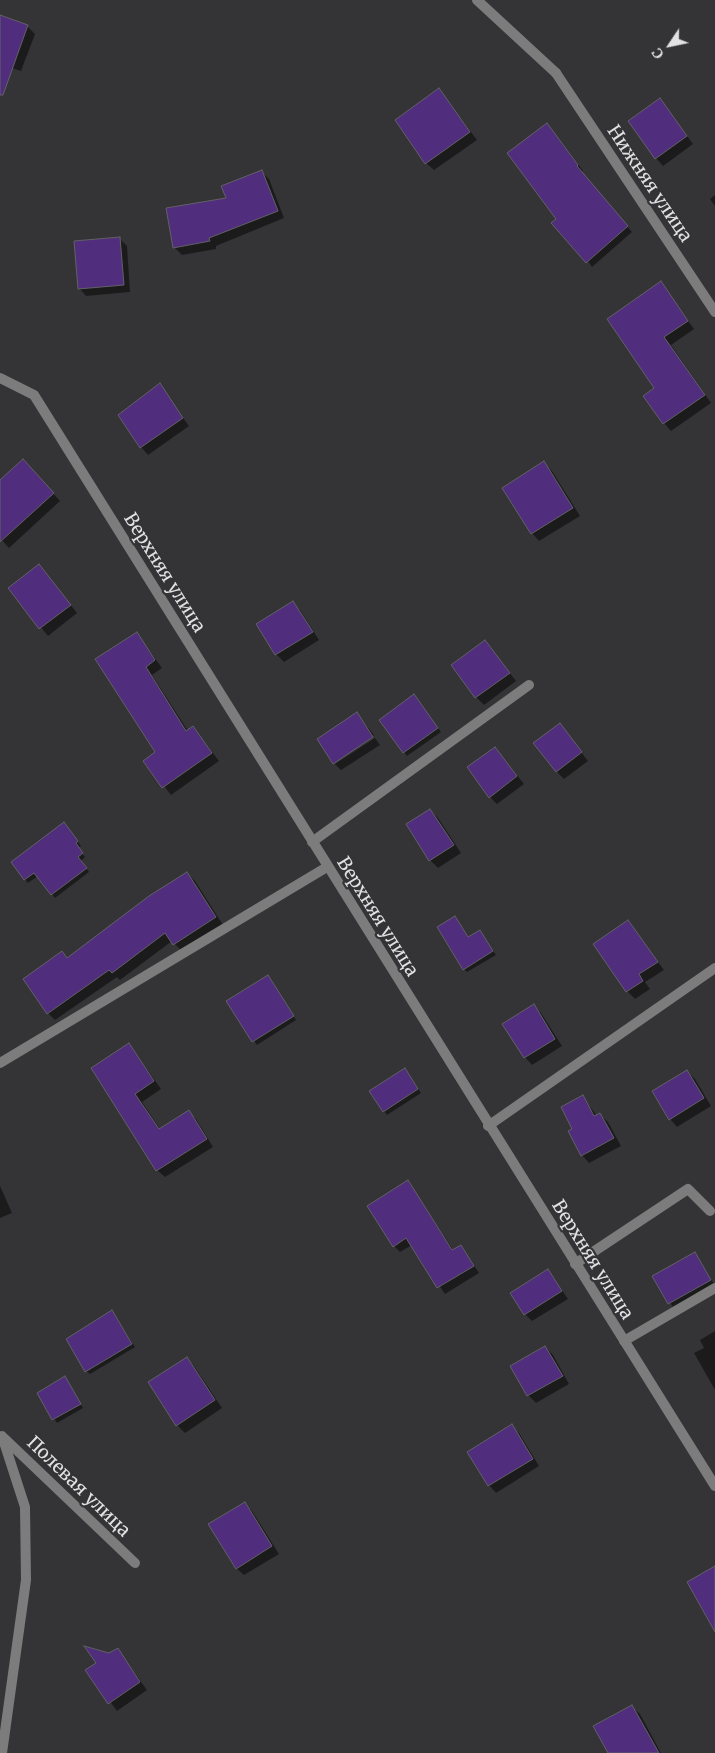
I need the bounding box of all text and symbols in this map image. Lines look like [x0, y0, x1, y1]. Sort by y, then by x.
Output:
north arrow [645, 20, 695, 70]
text: С [648, 45, 668, 62]
street label: Нижняя улица [602, 121, 696, 247]
street label: Верхняя улица [119, 509, 209, 637]
street label: Верхняя улица [332, 853, 422, 981]
street label: Верхняя улица [547, 1196, 637, 1324]
street label: Полевая улица [22, 1432, 134, 1542]

